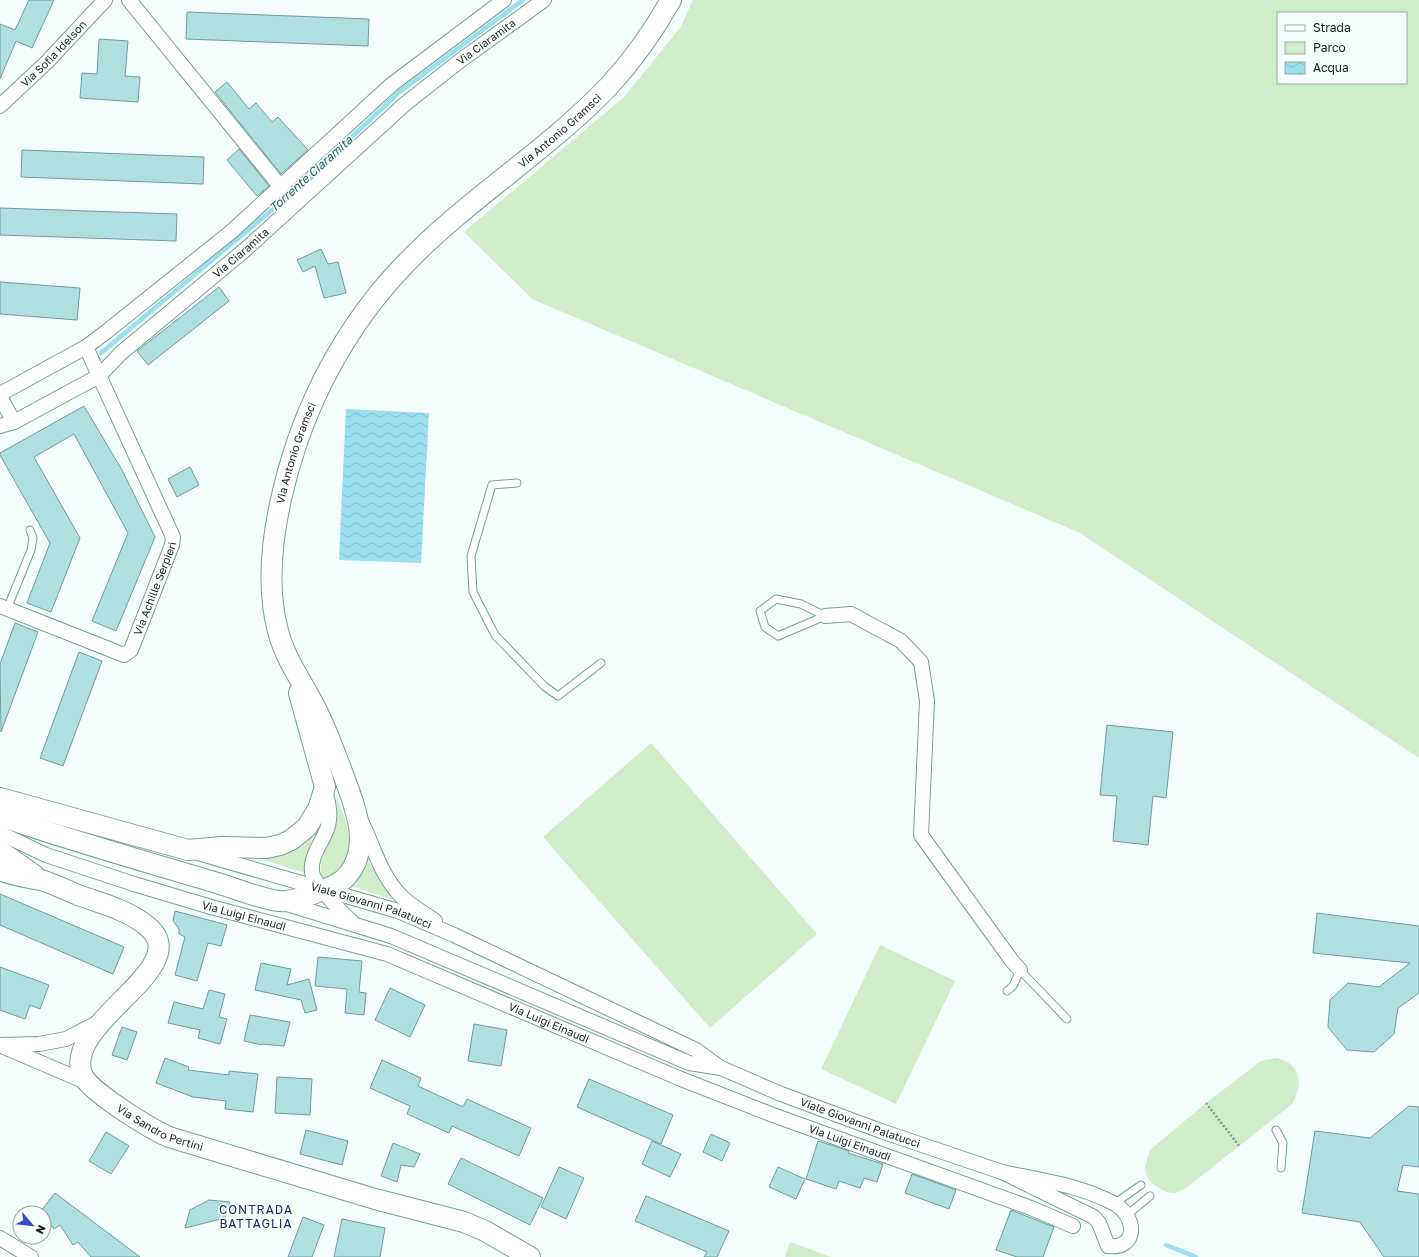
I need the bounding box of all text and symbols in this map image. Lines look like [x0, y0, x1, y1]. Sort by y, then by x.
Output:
legend [1277, 12, 1407, 84]
street label: Via Ciaramita [454, 16, 518, 67]
street label: Via Sofia Idelson [18, 17, 89, 89]
text: Strada [1313, 20, 1351, 35]
text: Parco [1313, 40, 1346, 55]
text: Acqua [1313, 60, 1349, 75]
street label: Via Antonio Gramsci [515, 91, 604, 170]
water label: Torrente Ciaramita [266, 132, 356, 215]
street label: Via Ciaramita [210, 225, 271, 280]
street label: Via Antonio Gramsci [273, 400, 318, 505]
street label: Via Achille Serpieri [130, 541, 178, 637]
street label: Viale Giovanni Palatucci [309, 879, 434, 931]
street label: Via Luigi Einaudi [200, 898, 287, 933]
street label: Via Luigi Einaudi [507, 999, 591, 1045]
street label: Viale Giovanni Palatucci [799, 1095, 922, 1150]
street label: Via Sandro Pertini [115, 1101, 205, 1153]
street label: Via Luigi Einaudi [807, 1121, 893, 1163]
district label: CONTRADA BATTAGLIA [219, 1202, 293, 1231]
north arrow [12, 1205, 52, 1245]
text: N [34, 1223, 49, 1237]

